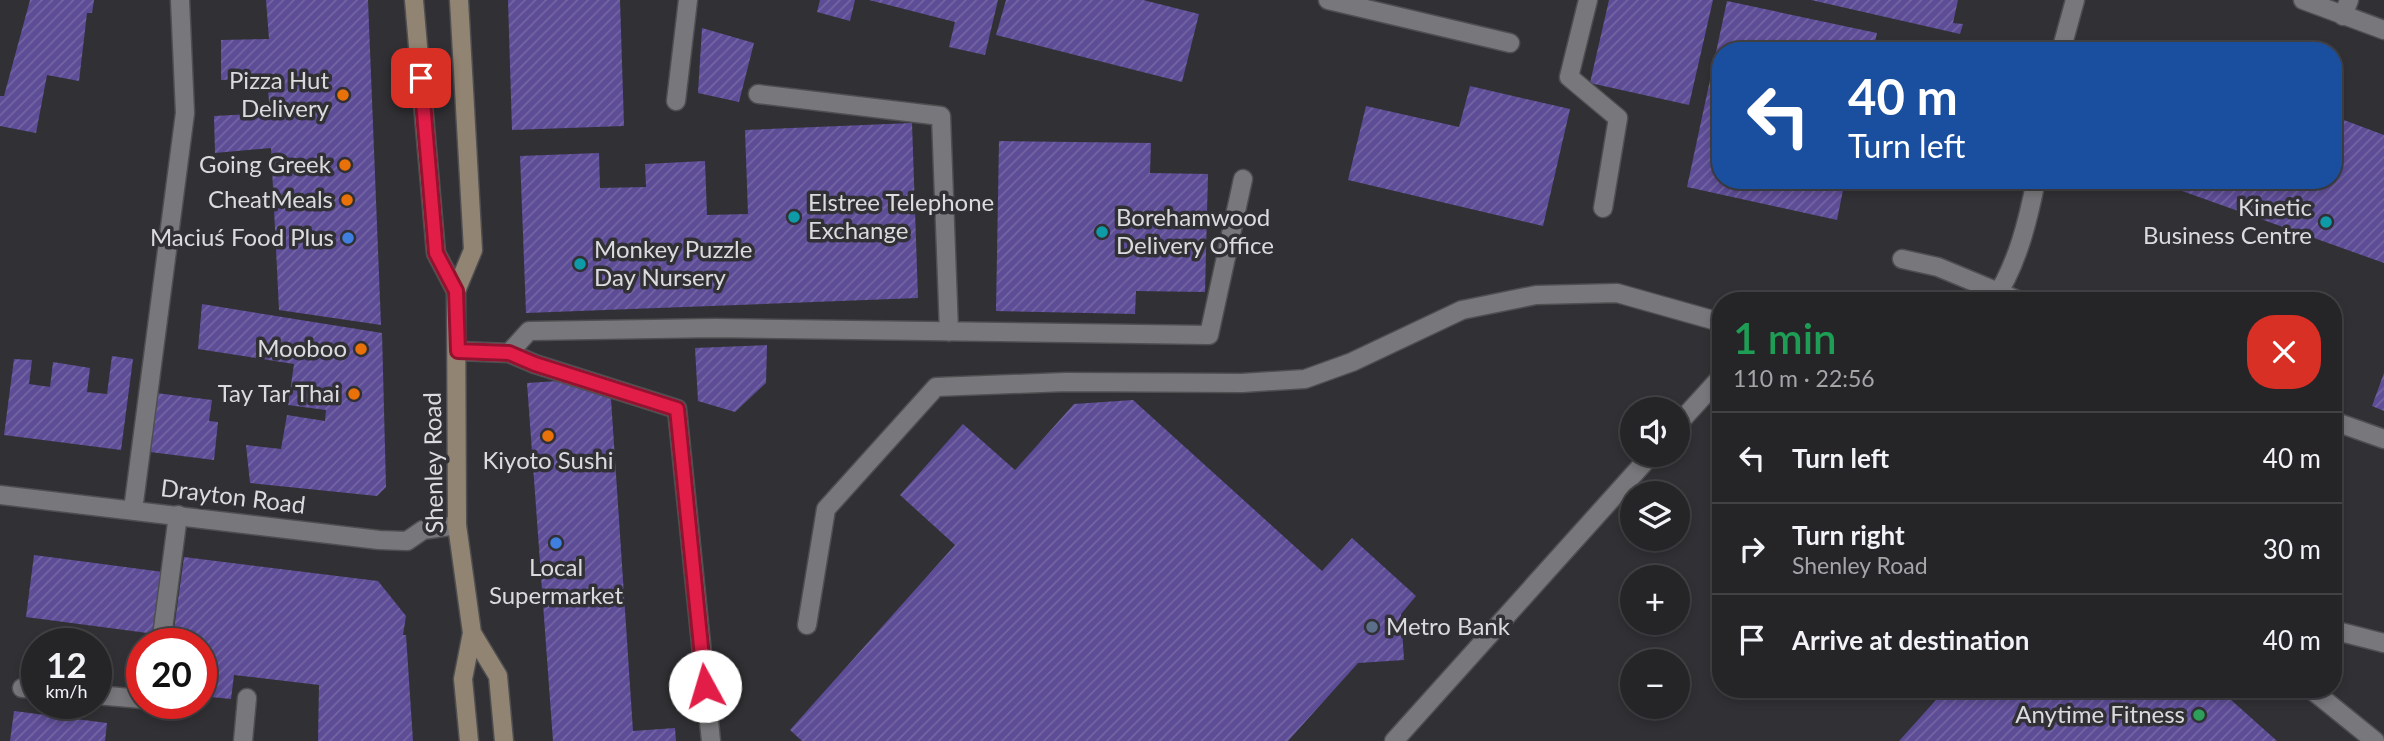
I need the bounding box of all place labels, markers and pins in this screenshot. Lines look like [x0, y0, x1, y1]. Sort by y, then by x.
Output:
pin [391, 48, 451, 108]
place label: Pizza Hut Delivery [229, 65, 330, 122]
marker: Pizza Hut Delivery [335, 87, 351, 103]
place label: Going Greek [199, 149, 332, 178]
marker: Going Greek [337, 157, 353, 173]
place label: CheatMeals [208, 184, 333, 213]
place label: Elstree Telephone Exchange [808, 187, 994, 244]
marker: CheatMeals [339, 192, 355, 208]
place label: Kinetic Business Centre [2143, 192, 2312, 249]
place label: Borehamwood Delivery Office [1116, 202, 1274, 259]
marker: Elstree Telephone Exchange [786, 209, 802, 225]
marker: Kinetic Business Centre [2318, 214, 2334, 230]
place label: Maciuś Food Plus [150, 222, 334, 251]
marker: Borehamwood Delivery Office [1094, 224, 1110, 240]
marker: Maciuś Food Plus [340, 230, 356, 246]
place label: Monkey Puzzle Day Nursery [594, 234, 752, 291]
marker: Monkey Puzzle Day Nursery [572, 256, 588, 272]
place label: Mooboo [257, 333, 347, 362]
marker: Mooboo [353, 341, 369, 357]
place label: Tay Tar Thai [218, 378, 340, 407]
marker: Tay Tar Thai [346, 386, 362, 402]
marker: Kiyoto Sushi [540, 428, 556, 444]
place label: Kiyoto Sushi [482, 445, 614, 474]
marker: Local Supermarket [548, 535, 564, 551]
place label: Local Supermarket [489, 552, 623, 609]
place label: Metro Bank [1386, 611, 1511, 640]
marker: Metro Bank [1364, 619, 1380, 635]
place label: Anytime Fitness [2015, 699, 2185, 728]
marker: Anytime Fitness [2191, 707, 2207, 723]

